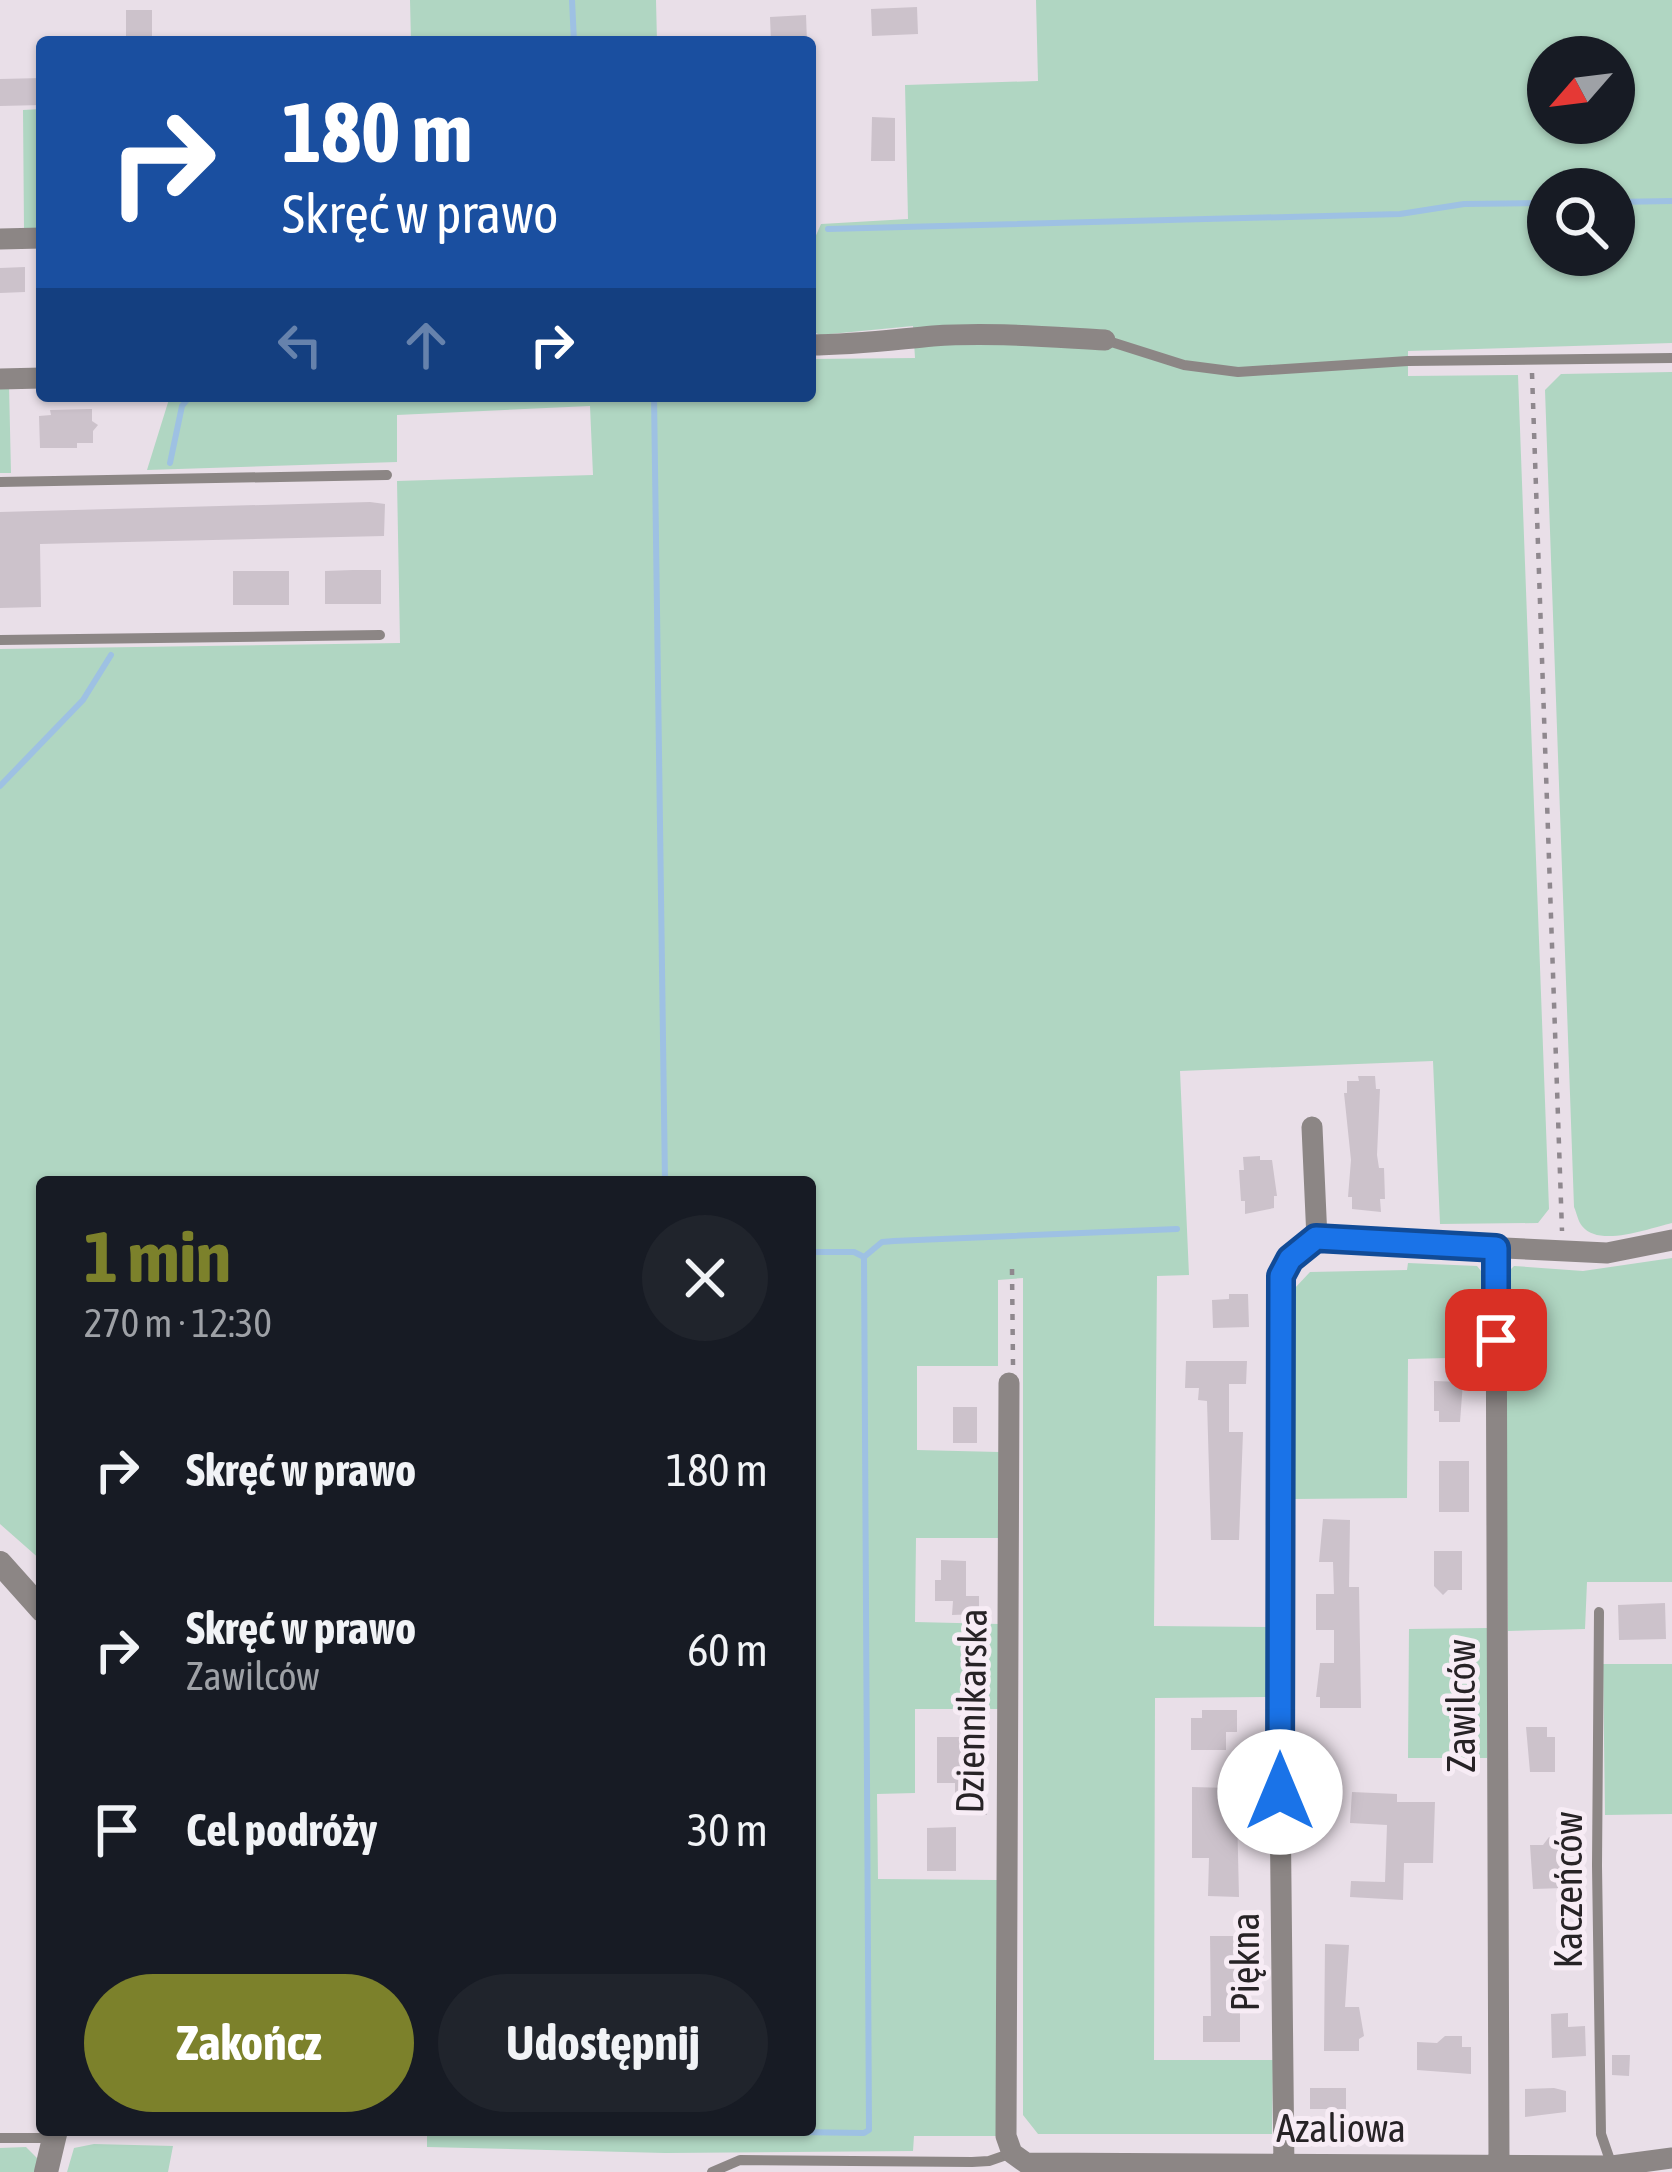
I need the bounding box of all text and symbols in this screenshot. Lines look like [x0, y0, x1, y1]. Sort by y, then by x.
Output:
north arrow [1527, 36, 1635, 144]
map controls [1527, 36, 1635, 276]
icon: right [84, 84, 240, 240]
text: 180 m [282, 84, 472, 180]
button: search [1527, 168, 1635, 276]
text: Skręć w prawo [282, 183, 558, 244]
icon: left [267, 312, 333, 378]
icon: ahead [393, 312, 459, 378]
icon: right [519, 312, 585, 378]
text: 1 min [84, 1215, 231, 1297]
button: close [642, 1215, 768, 1341]
pin [1445, 1289, 1547, 1391]
text: 270 m · 12:30 [84, 1301, 272, 1345]
icon: arrive [1463, 1307, 1529, 1373]
icon: right [84, 1437, 150, 1503]
text: Skręć w prawo [186, 1444, 416, 1496]
text: 180 m [666, 1444, 768, 1496]
text: Skręć w prawo [186, 1602, 416, 1654]
street label: Dziennikarska [947, 1608, 995, 1814]
icon: right [84, 1617, 150, 1683]
text: 60 m [687, 1624, 768, 1676]
street label: Zawilców [1439, 1639, 1483, 1773]
text: Zawilców [186, 1654, 320, 1698]
position arrow [1217, 1729, 1343, 1855]
icon: arrive [84, 1797, 150, 1863]
text: Cel podróży [186, 1804, 377, 1856]
text: 30 m [687, 1804, 768, 1856]
street label: Kaczeńców [1546, 1812, 1590, 1968]
street label: Piękna [1223, 1912, 1267, 2012]
button: Zakończ [84, 1974, 414, 2112]
button: Udostępnij [438, 1974, 768, 2112]
street label: Azaliowa [1276, 2106, 1406, 2150]

